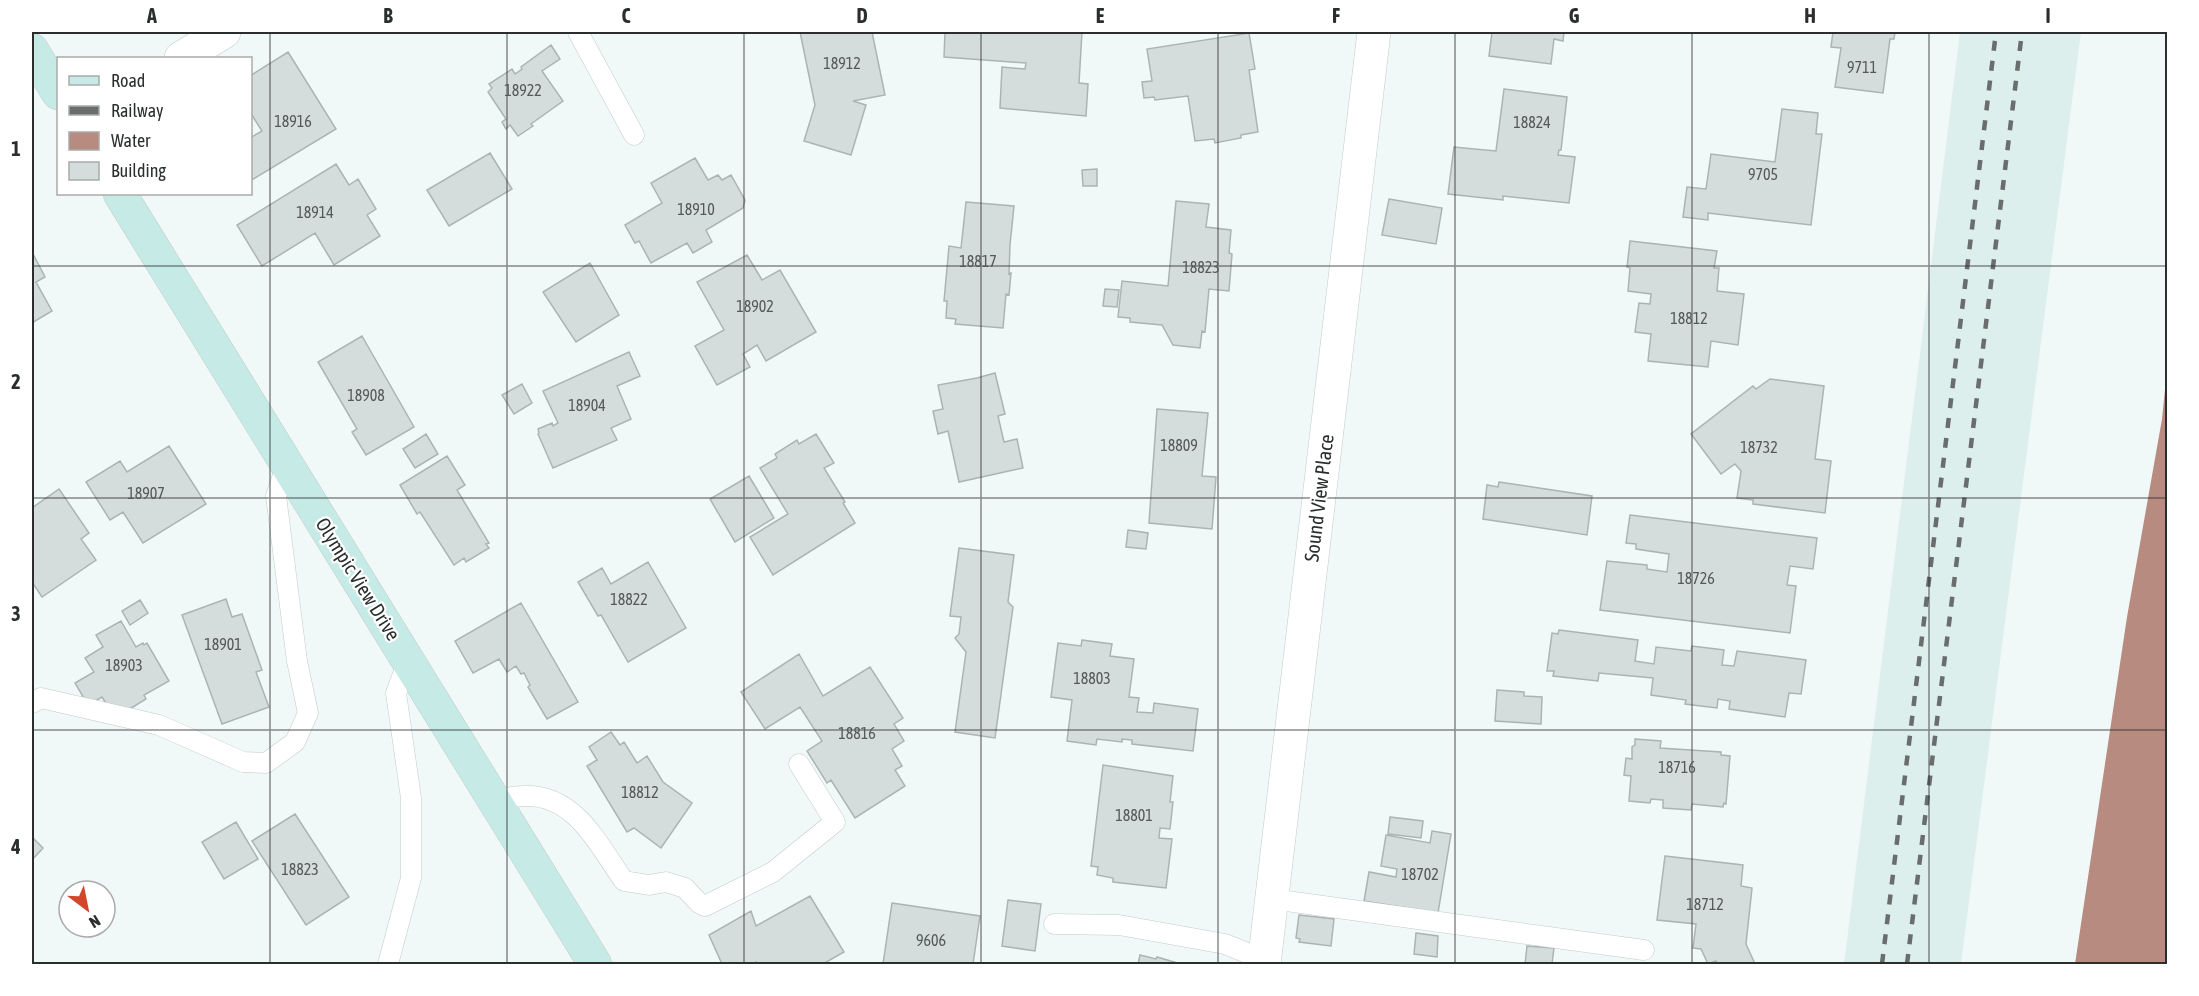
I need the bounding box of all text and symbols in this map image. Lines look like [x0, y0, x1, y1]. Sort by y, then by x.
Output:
text: A [146, 4, 157, 27]
text: B [383, 4, 393, 27]
text: C [622, 4, 631, 27]
text: D [856, 4, 868, 27]
text: E [1096, 4, 1105, 27]
text: F [1332, 4, 1340, 27]
text: G [1569, 4, 1580, 27]
text: H [1804, 4, 1816, 27]
text: I [2045, 4, 2051, 27]
house number: 18912 [823, 54, 861, 72]
legend [57, 57, 252, 195]
house number: 9711 [1847, 58, 1877, 76]
text: Road [111, 70, 145, 91]
house number: 18922 [504, 81, 542, 99]
text: Railway [111, 100, 163, 121]
house number: 18916 [274, 112, 312, 130]
house number: 18824 [1513, 113, 1551, 131]
text: Water [111, 130, 151, 151]
text: 1 [11, 137, 21, 160]
text: Building [111, 160, 166, 181]
house number: 9705 [1748, 165, 1778, 183]
house number: 18910 [677, 200, 715, 218]
house number: 18914 [296, 203, 334, 221]
house number: 18817 [959, 252, 997, 270]
house number: 18823 [1182, 258, 1220, 276]
house number: 18902 [736, 297, 774, 315]
house number: 18812 [1670, 309, 1708, 327]
text: 2 [11, 370, 21, 393]
house number: 18908 [347, 386, 385, 404]
house number: 18904 [568, 396, 606, 414]
street label: Sound View Place [1299, 433, 1338, 563]
house number: 18809 [1160, 436, 1198, 454]
house number: 18732 [1740, 438, 1778, 456]
house number: 18907 [127, 484, 165, 502]
street label: Olympic View Drive [311, 513, 405, 644]
house number: 18726 [1677, 569, 1715, 587]
house number: 18822 [610, 590, 648, 608]
text: 3 [11, 602, 21, 625]
house number: 18901 [204, 635, 242, 653]
house number: 18903 [105, 656, 143, 674]
house number: 18803 [1073, 669, 1111, 687]
house number: 18816 [838, 724, 876, 742]
house number: 18716 [1658, 758, 1696, 776]
house number: 18812 [621, 783, 659, 801]
house number: 18801 [1115, 806, 1153, 824]
text: 4 [10, 835, 21, 858]
house number: 18823 [281, 860, 319, 878]
house number: 18702 [1401, 865, 1439, 883]
north arrow [57, 879, 117, 939]
house number: 18712 [1686, 895, 1724, 913]
text: N [86, 912, 104, 932]
house number: 9606 [916, 931, 946, 949]

